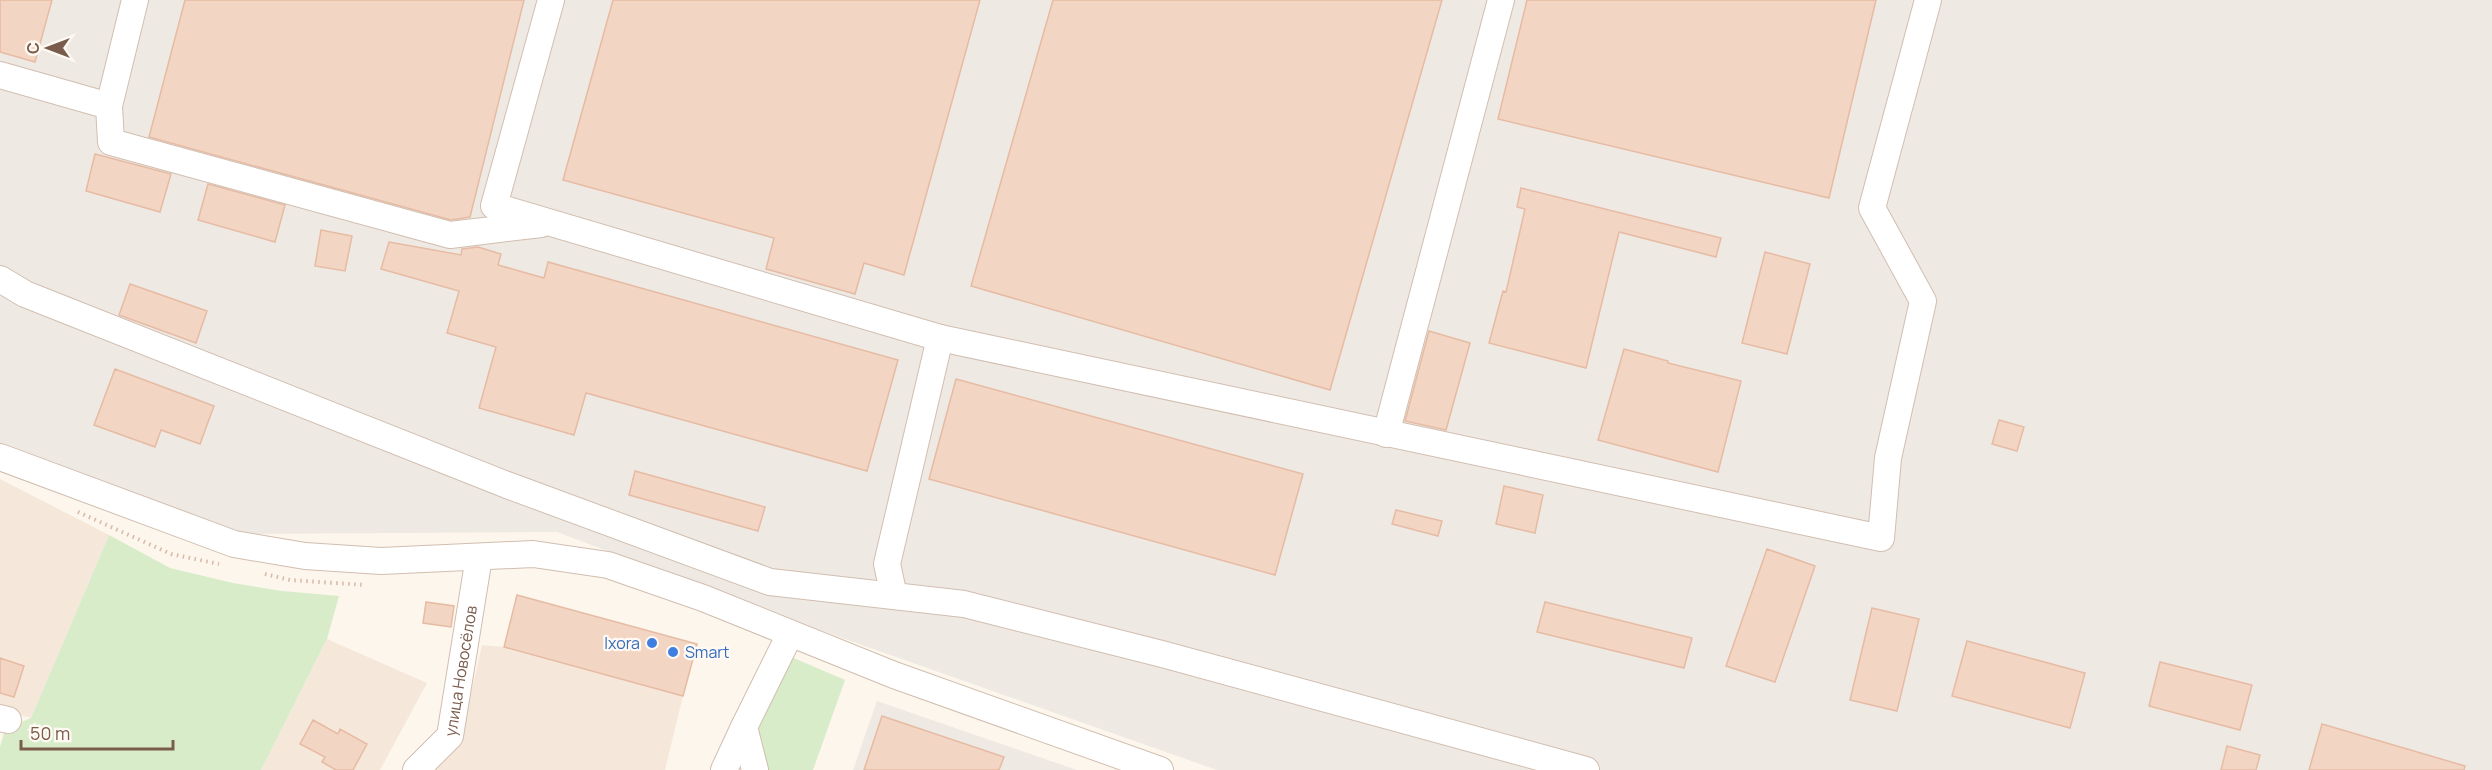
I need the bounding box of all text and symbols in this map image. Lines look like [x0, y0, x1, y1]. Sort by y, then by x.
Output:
north arrow [18, 18, 78, 78]
text: С [22, 42, 44, 54]
street label: улица Новосёлов [439, 603, 482, 738]
place label: Ixora [604, 632, 640, 654]
marker: Ixora [645, 636, 659, 650]
place label: Smart [685, 641, 730, 663]
marker: Smart [666, 645, 680, 659]
scale bar [21, 713, 172, 751]
text: 50 m [30, 721, 70, 745]

